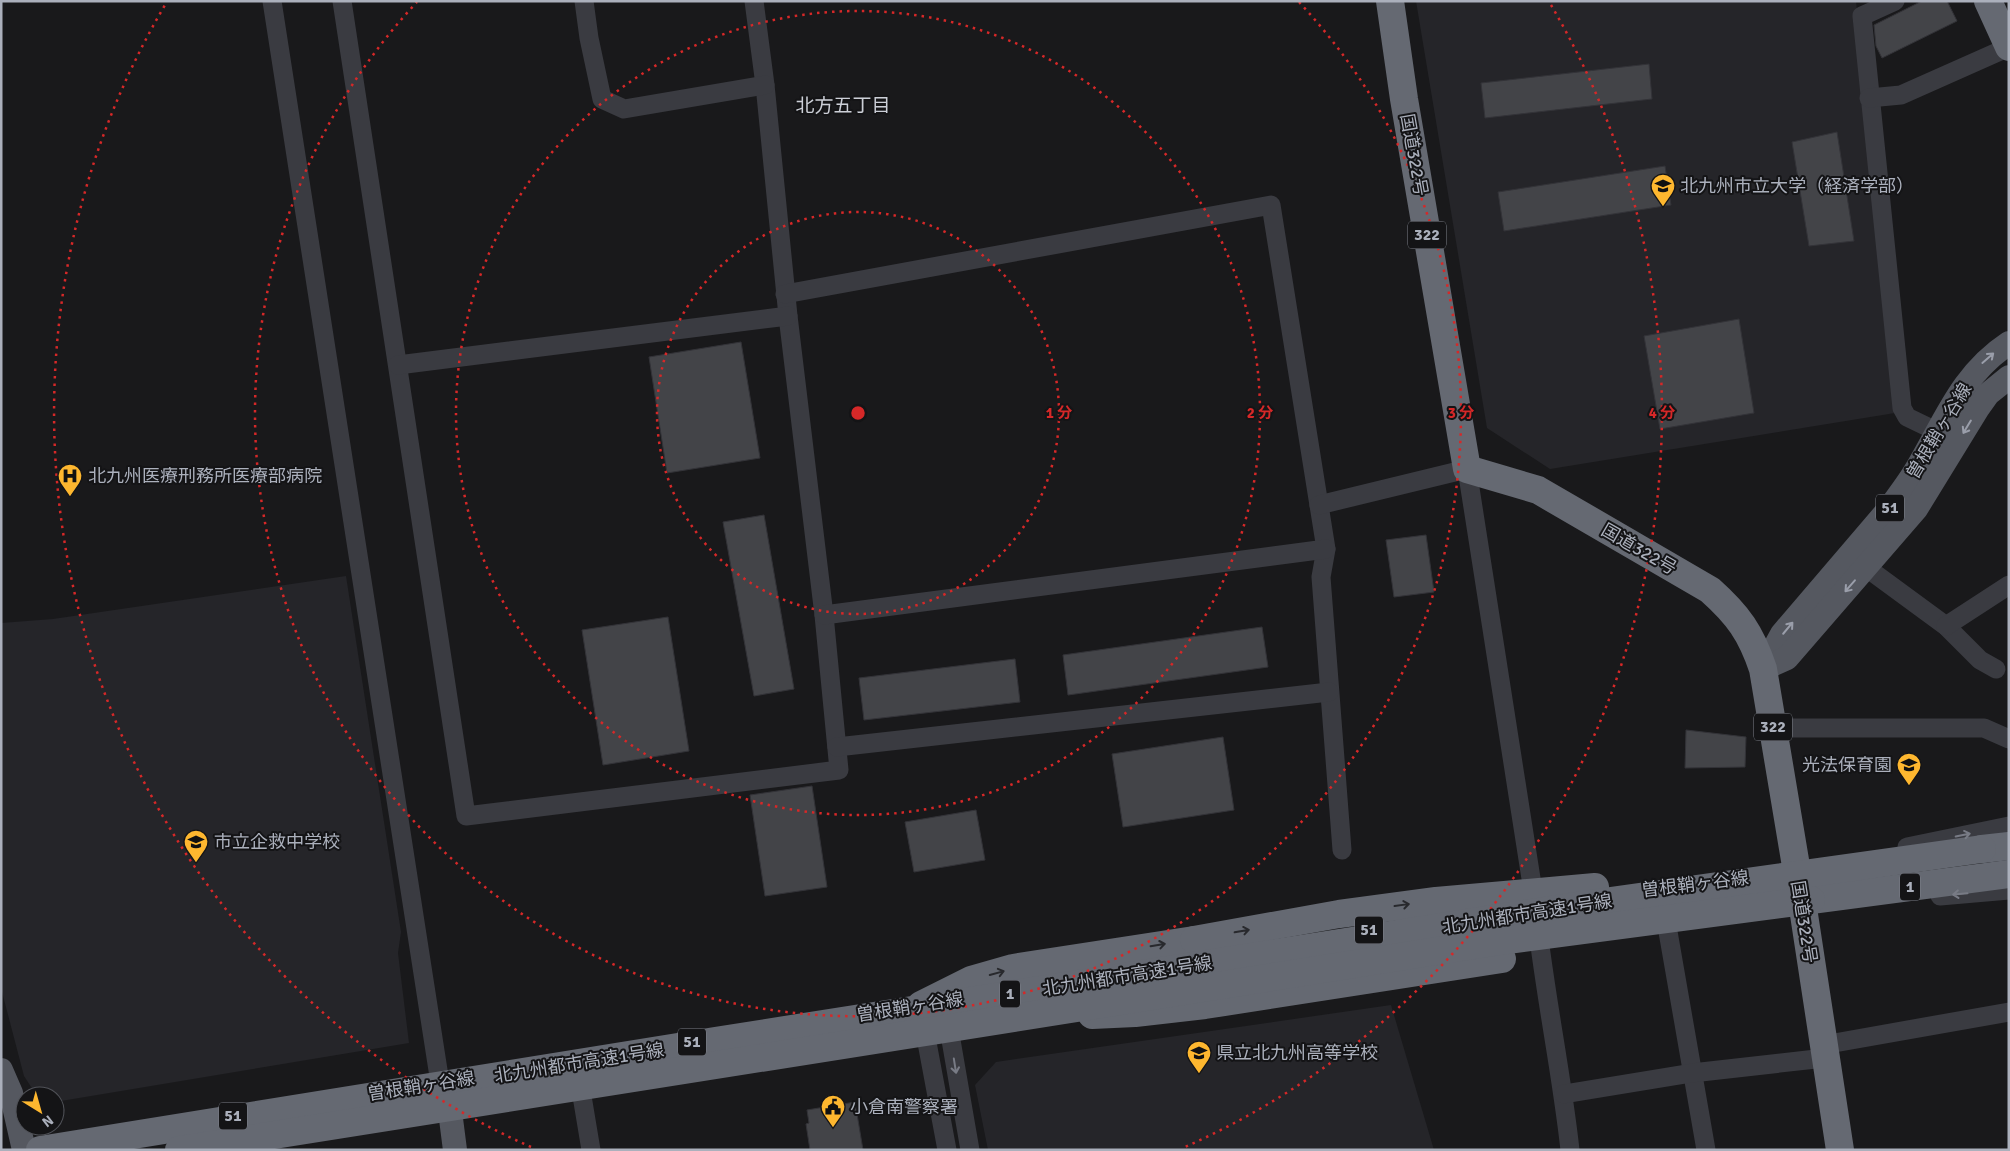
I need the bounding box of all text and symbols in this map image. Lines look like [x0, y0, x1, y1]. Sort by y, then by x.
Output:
district label: 北方五丁目 [795, 94, 891, 118]
street label: 国道322号 [1396, 112, 1432, 198]
school or university icon: 北九州市立大学（経済学部） [1650, 173, 1676, 207]
place label: 北九州市立大学（経済学部） [1680, 175, 1914, 197]
road number: 322 [1408, 222, 1446, 248]
one-way arrow [1982, 352, 1995, 364]
street label: 曽根鞘ヶ谷線 [1902, 379, 1976, 483]
centre of rings [849, 404, 867, 422]
text: 1 分 [1046, 404, 1072, 422]
text: 2 分 [1247, 404, 1273, 422]
text: 3 分 [1448, 404, 1474, 422]
text: 4 分 [1649, 404, 1675, 422]
one-way arrow [1961, 420, 1971, 434]
hospital icon: 北九州医療刑務所医療部病院 [57, 463, 83, 497]
place label: 北九州医療刑務所医療部病院 [88, 465, 322, 487]
road number: 51 [1876, 494, 1904, 522]
street label: 国道322号 [1597, 519, 1681, 579]
one-way arrow [1845, 579, 1856, 592]
one-way arrow [1782, 621, 1793, 634]
road number: 322 [1754, 714, 1792, 740]
school or university icon: 光法保育園 [1896, 752, 1922, 786]
place label: 光法保育園 [1802, 754, 1892, 776]
school or university icon: 市立企救中学校 [183, 829, 209, 863]
one-way arrow [1955, 830, 1971, 840]
place label: 市立企救中学校 [214, 831, 340, 853]
street label: 曽根鞘ヶ谷線 [1640, 867, 1750, 901]
road number: 1 [1900, 874, 1920, 900]
street label: 国道322号 [1787, 879, 1821, 965]
one-way arrow [1952, 889, 1968, 899]
street label: 北九州都市高速1号線 [1440, 890, 1614, 938]
one-way arrow [1394, 900, 1410, 910]
road number: 51 [1355, 916, 1383, 944]
one-way arrow [1233, 926, 1249, 936]
one-way arrow [1149, 940, 1165, 950]
street label: 北九州都市高速1号線 [1040, 952, 1214, 1000]
one-way arrow [989, 967, 1005, 977]
road number: 1 [1000, 981, 1020, 1008]
street label: 曽根鞘ヶ谷線 [855, 988, 965, 1026]
road number: 51 [678, 1028, 706, 1056]
street label: 北九州都市高速1号線 [492, 1039, 666, 1087]
school or university icon: 県立北九州高等学校 [1186, 1040, 1212, 1074]
place label: 県立北九州高等学校 [1216, 1042, 1378, 1064]
one-way arrow [950, 1058, 960, 1074]
street label: 曽根鞘ヶ谷線 [366, 1067, 476, 1105]
north arrow [15, 1086, 65, 1136]
public building icon: 小倉南警察署 [820, 1094, 846, 1128]
place label: 小倉南警察署 [850, 1096, 958, 1118]
road number: 51 [219, 1102, 247, 1130]
text: N [39, 1111, 57, 1131]

